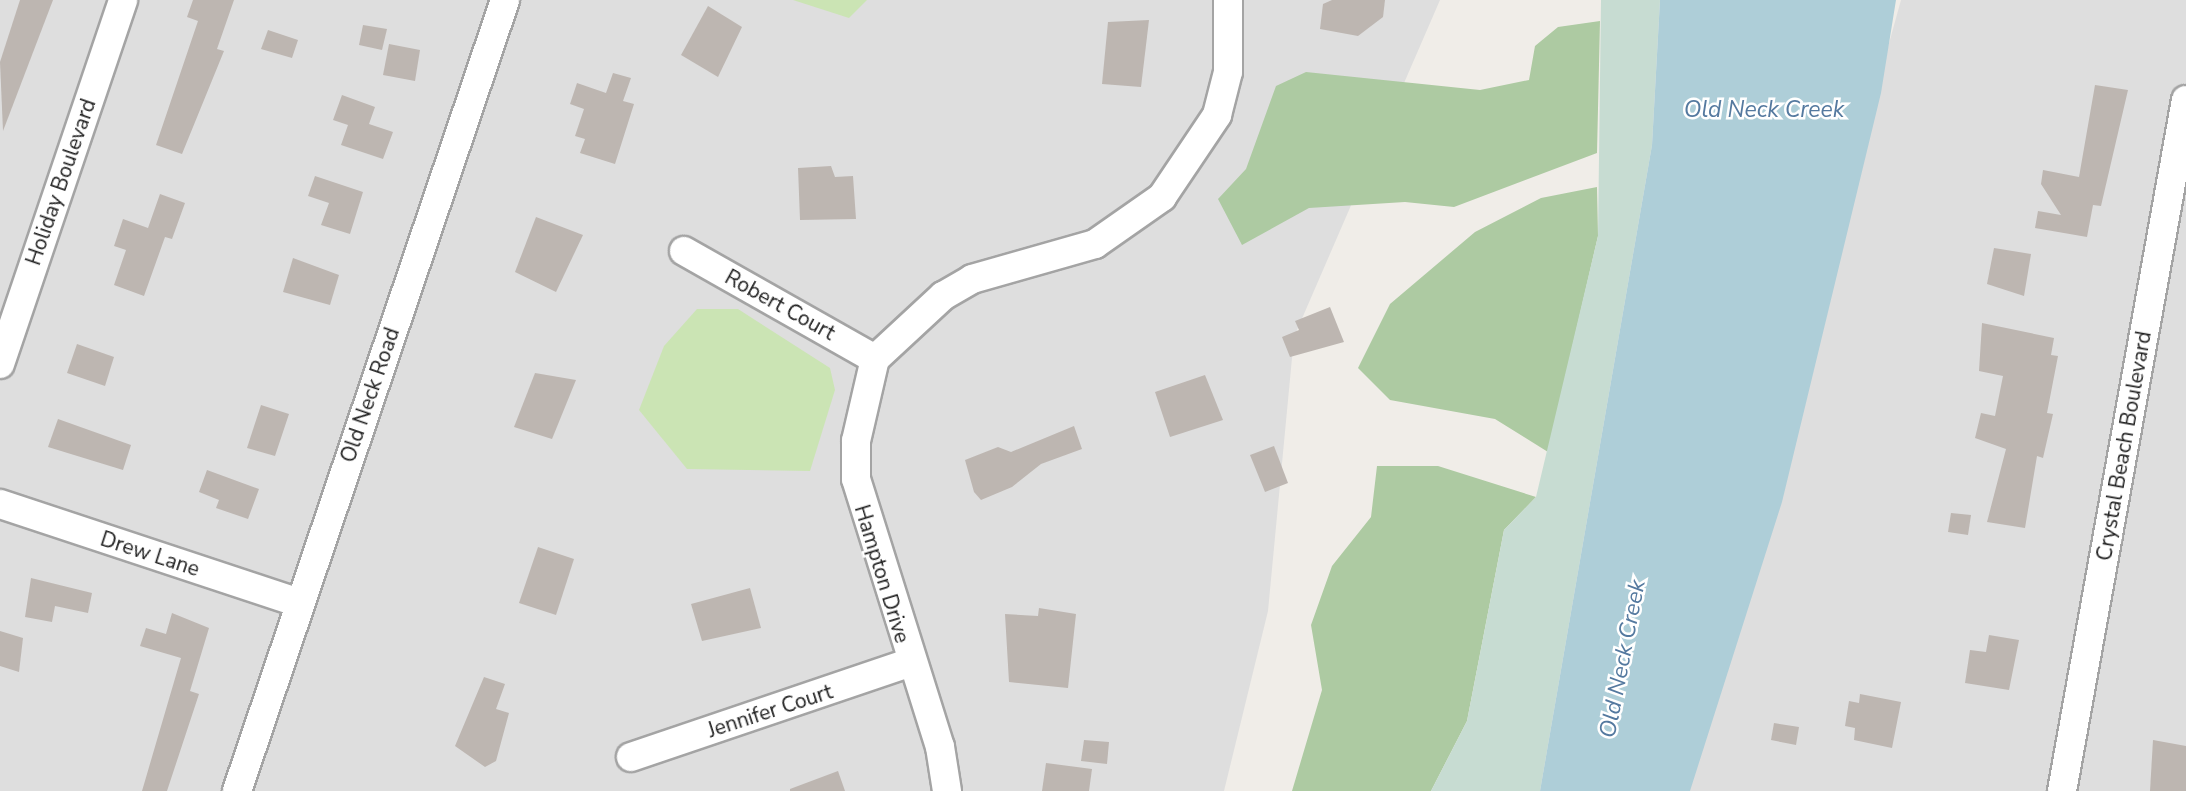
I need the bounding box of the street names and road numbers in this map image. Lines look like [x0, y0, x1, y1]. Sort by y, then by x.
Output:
street label: Holiday Boulevard [21, 95, 101, 269]
street label: Robert Court [721, 264, 839, 346]
street label: Old Neck Road [335, 324, 405, 466]
street label: Crystal Beach Boulevard [2091, 329, 2157, 563]
street label: Hampton Drive [849, 502, 915, 646]
street label: Drew Lane [97, 526, 203, 582]
street label: Jennifer Court [704, 679, 836, 743]

